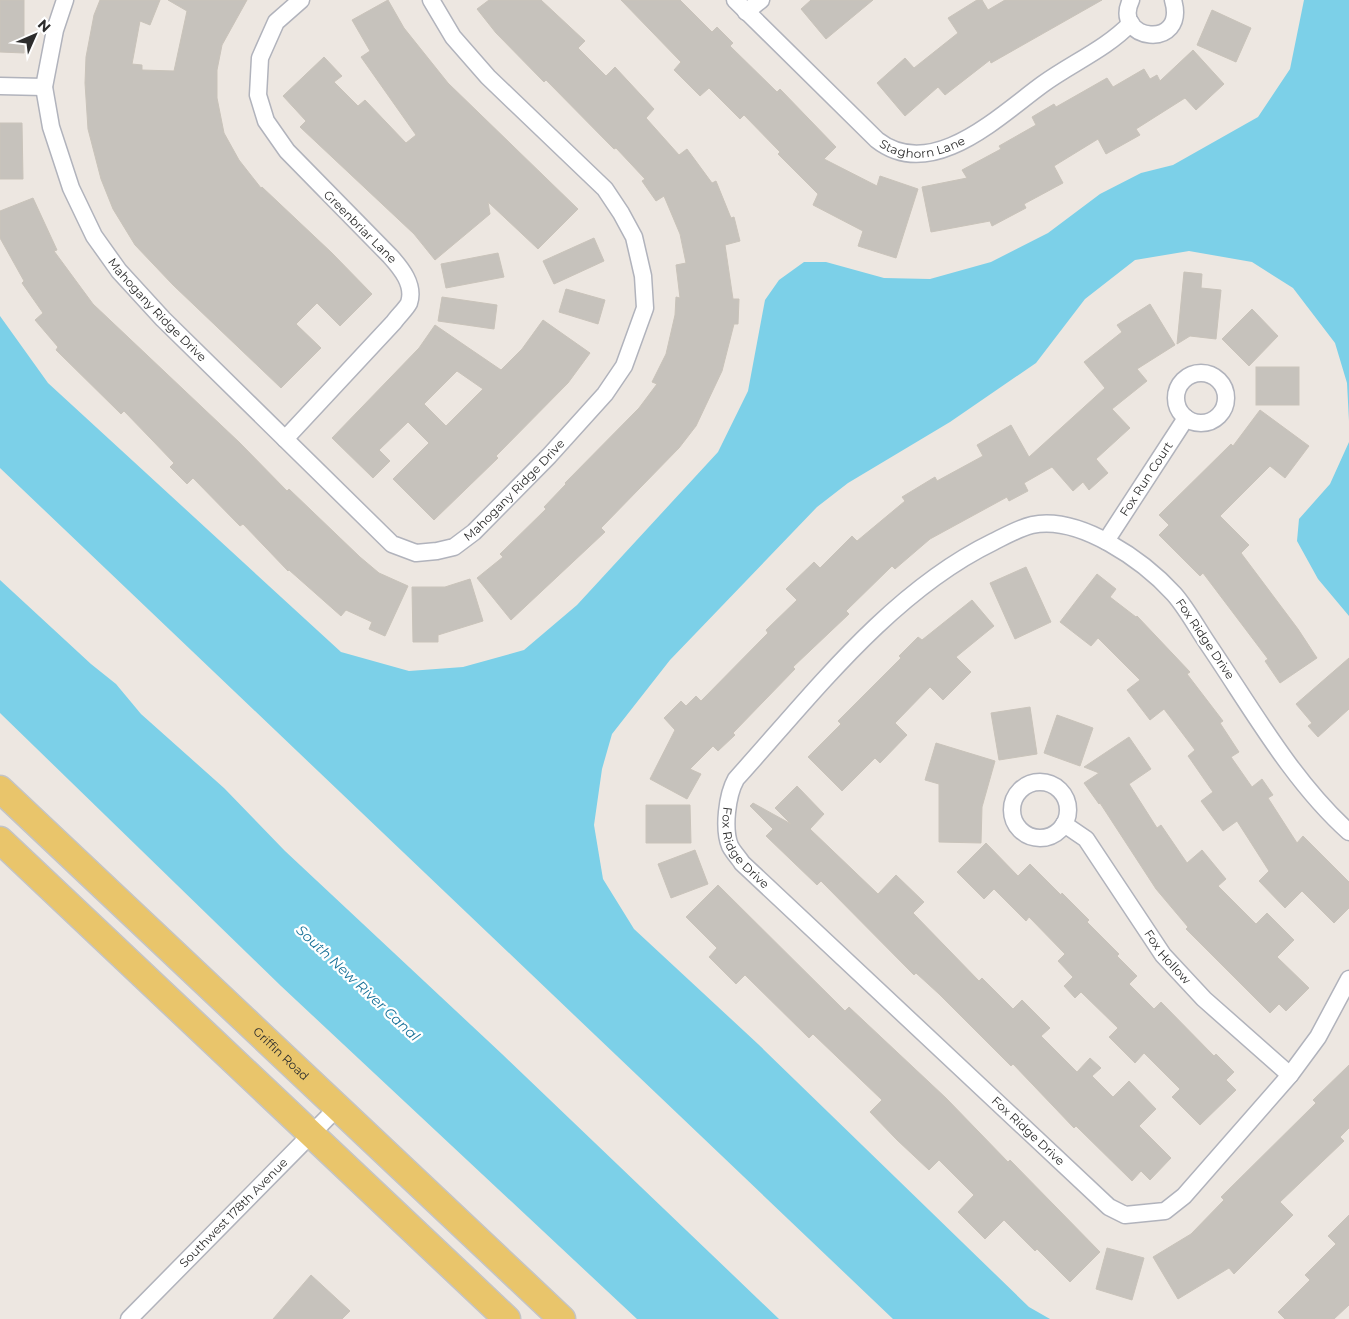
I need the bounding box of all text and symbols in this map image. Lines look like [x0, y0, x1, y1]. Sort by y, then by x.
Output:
north arrow [10, 10, 60, 60]
text: N [34, 15, 55, 36]
street label: Staghorn Lane [877, 133, 967, 161]
street label: Greenbriar Lane [321, 187, 400, 266]
street label: Mahogany Ridge Drive [105, 255, 210, 365]
street label: Mahogany Ridge Drive [461, 436, 567, 544]
street label: Fox Run Court [1116, 438, 1176, 519]
street label: Fox Ridge Drive [1173, 595, 1238, 682]
street label: Fox Ridge Drive [719, 806, 772, 892]
water label: South New River Canal [293, 921, 424, 1045]
street label: Fox Hollow [1141, 927, 1194, 987]
street label: Griffin Road [250, 1024, 312, 1083]
street label: Fox Ridge Drive [989, 1093, 1068, 1169]
street label: Southwest 178th Avenue [176, 1155, 290, 1270]

